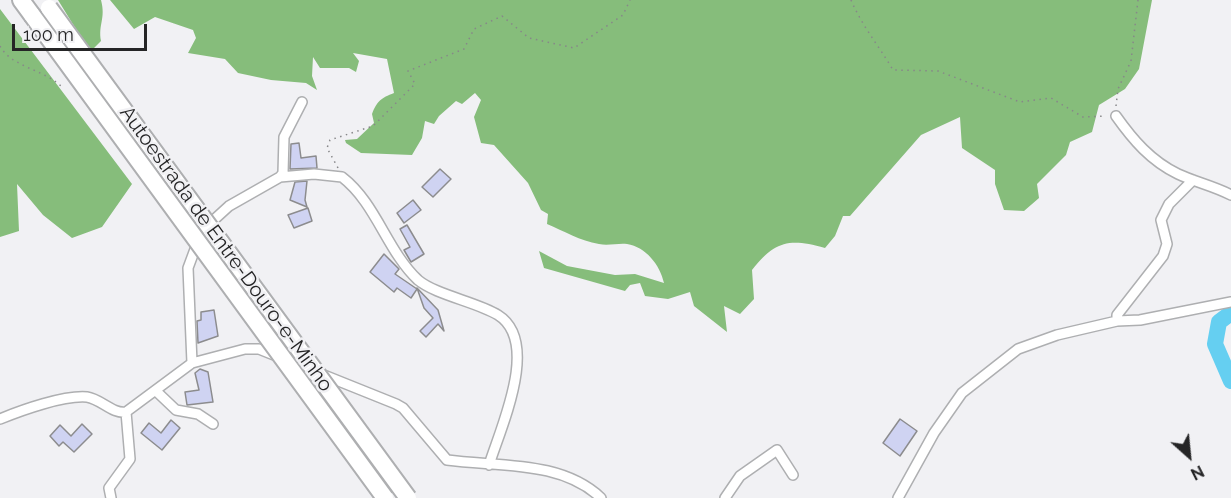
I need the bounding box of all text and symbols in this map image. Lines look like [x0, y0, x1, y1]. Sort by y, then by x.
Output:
scale bar [15, 12, 150, 50]
text: 100 m [23, 24, 74, 45]
street label: Autoestrada de Entre-Douro-e-Minho [114, 102, 338, 396]
north arrow [1159, 426, 1219, 486]
text: N [1188, 461, 1207, 484]

